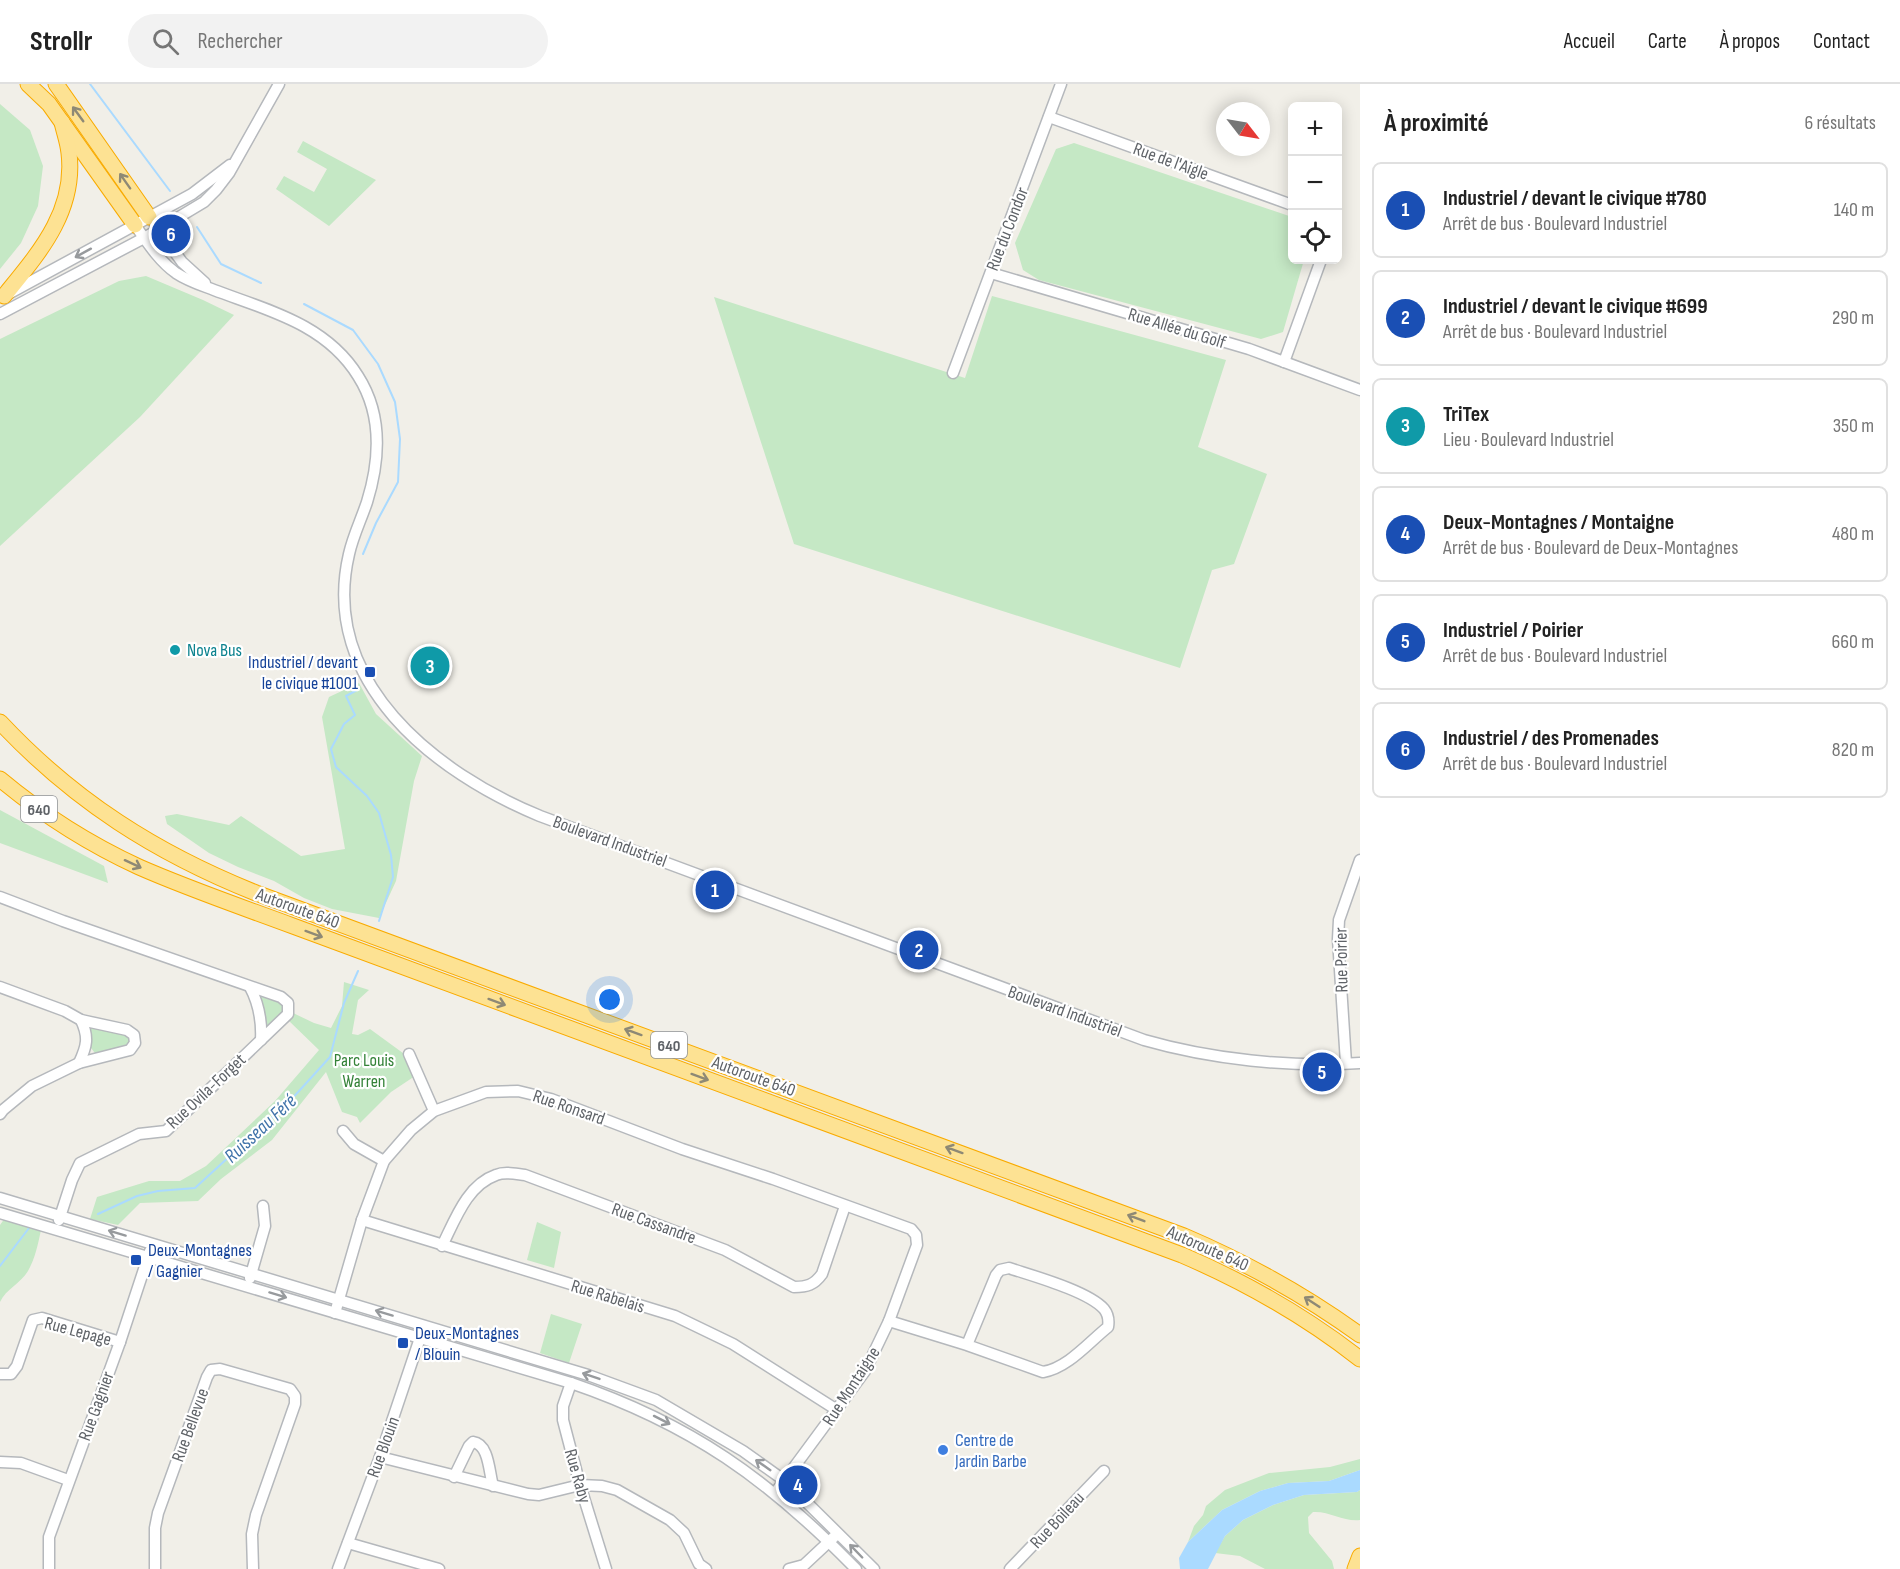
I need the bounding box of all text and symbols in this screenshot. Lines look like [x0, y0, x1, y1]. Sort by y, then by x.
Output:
search box [128, 14, 548, 68]
text: Strollr [30, 25, 92, 58]
icon: search [149, 25, 182, 58]
text: Rechercher [197, 28, 283, 55]
text: Accueil [1564, 29, 1615, 54]
text: Carte [1648, 29, 1687, 54]
text: À propos [1720, 29, 1780, 54]
text: Contact [1813, 29, 1870, 54]
north arrow [1216, 102, 1270, 156]
map controls [1288, 102, 1342, 264]
button: + [1288, 102, 1342, 156]
one-way arrow [72, 107, 84, 123]
text: À proximité [1384, 108, 1489, 139]
text: 6 résultats [1805, 111, 1876, 135]
street label: Rue de l'Aigle [1130, 138, 1211, 185]
button: − [1288, 156, 1342, 210]
one-way arrow [119, 173, 131, 190]
street label: Rue du Condor [982, 184, 1033, 274]
text: Industriel / devant le civique #780 [1443, 185, 1707, 212]
text: 1 [1402, 198, 1409, 222]
text: 140 m [1834, 198, 1874, 222]
button: locate [1288, 210, 1342, 264]
pin: 6 [152, 212, 190, 256]
text: Arrêt de bus · Boulevard Industriel [1443, 212, 1667, 236]
one-way arrow [75, 248, 93, 259]
text: Industriel / devant le civique #699 [1443, 293, 1708, 320]
street label: Rue Allée du Golf [1126, 304, 1229, 353]
text: 2 [1401, 306, 1410, 330]
text: 290 m [1832, 306, 1874, 330]
text: Arrêt de bus · Boulevard Industriel [1443, 320, 1667, 344]
text: TriTex [1443, 401, 1489, 428]
text: 3 [1401, 414, 1410, 438]
text: 350 m [1833, 414, 1874, 438]
text: Lieu · Boulevard Industriel [1443, 428, 1614, 452]
text: Deux-Montagnes / Montaigne [1443, 509, 1674, 536]
text: 4 [1401, 522, 1410, 546]
text: 480 m [1832, 522, 1874, 546]
text: Arrêt de bus · Boulevard de Deux-Montagnes [1443, 536, 1738, 560]
text: Industriel / Poirier [1443, 617, 1583, 644]
text: 5 [1401, 630, 1410, 654]
text: 660 m [1832, 630, 1874, 654]
place label: Nova Bus [187, 640, 242, 661]
marker: Nova Bus [168, 643, 182, 657]
pin: 3 [410, 644, 450, 688]
text: Arrêt de bus · Boulevard Industriel [1443, 644, 1667, 668]
place label: Industriel / devant le civique #1001 [248, 652, 359, 694]
marker: Industriel / devant le civique #1001 [363, 665, 377, 679]
text: Industriel / des Promenades [1443, 725, 1659, 752]
text: 6 [1401, 738, 1410, 762]
text: 820 m [1832, 738, 1874, 762]
text: Arrêt de bus · Boulevard Industriel [1443, 752, 1667, 776]
road number: 640 [21, 796, 57, 822]
street label: Boulevard Industriel [550, 811, 670, 872]
one-way arrow [123, 858, 141, 870]
pin: 1 [696, 868, 734, 912]
street label: Autoroute 640 [252, 883, 342, 933]
street label: Rue Poirier [1330, 927, 1353, 993]
pin: 2 [900, 928, 938, 972]
one-way arrow [304, 930, 323, 941]
street label: Boulevard Industriel [1005, 981, 1125, 1042]
your location [595, 985, 624, 1014]
one-way arrow [487, 997, 506, 1008]
one-way arrow [624, 1025, 643, 1036]
road number: 640 [651, 1032, 687, 1058]
street label: Rue Ovila-Forget [162, 1049, 251, 1133]
park label: Parc Louis Warren [334, 1050, 394, 1092]
pin: 5 [1302, 1050, 1342, 1094]
street label: Autoroute 640 [708, 1051, 798, 1101]
one-way arrow [690, 1072, 708, 1083]
street label: Rue Ronsard [530, 1085, 608, 1130]
water label: Ruisseau Féré [220, 1089, 302, 1168]
one-way arrow [945, 1144, 963, 1155]
street label: Rue Cassandre [609, 1199, 699, 1248]
one-way arrow [1128, 1212, 1146, 1223]
street label: Autoroute 640 [1163, 1221, 1252, 1276]
one-way arrow [108, 1227, 127, 1238]
place label: Deux-Montagnes / Gagnier [148, 1240, 252, 1282]
marker: Deux-Montagnes / Gagnier [129, 1253, 143, 1267]
street label: Rue Rabelais [569, 1275, 647, 1318]
one-way arrow [268, 1290, 287, 1301]
one-way arrow [1304, 1296, 1321, 1308]
one-way arrow [375, 1307, 394, 1318]
street label: Rue Lepage [42, 1312, 114, 1350]
place label: Deux-Montagnes / Blouin [415, 1323, 519, 1365]
marker: Deux-Montagnes / Blouin [396, 1336, 410, 1350]
street label: Rue Montaigne [818, 1343, 885, 1430]
street label: Rue Gagnier [74, 1369, 119, 1444]
one-way arrow [582, 1370, 601, 1381]
street label: Rue Bellevue [167, 1386, 213, 1465]
street label: Rue Blouin [363, 1414, 404, 1481]
one-way arrow [653, 1415, 671, 1426]
place label: Centre de Jardin Barbe [954, 1430, 1027, 1472]
marker: Centre de Jardin Barbe [936, 1443, 950, 1457]
street label: Rue Raby [560, 1447, 595, 1506]
one-way arrow [756, 1459, 772, 1471]
pin: 4 [778, 1462, 818, 1508]
street label: Rue Boileau [1026, 1488, 1089, 1553]
one-way arrow [849, 1543, 863, 1558]

